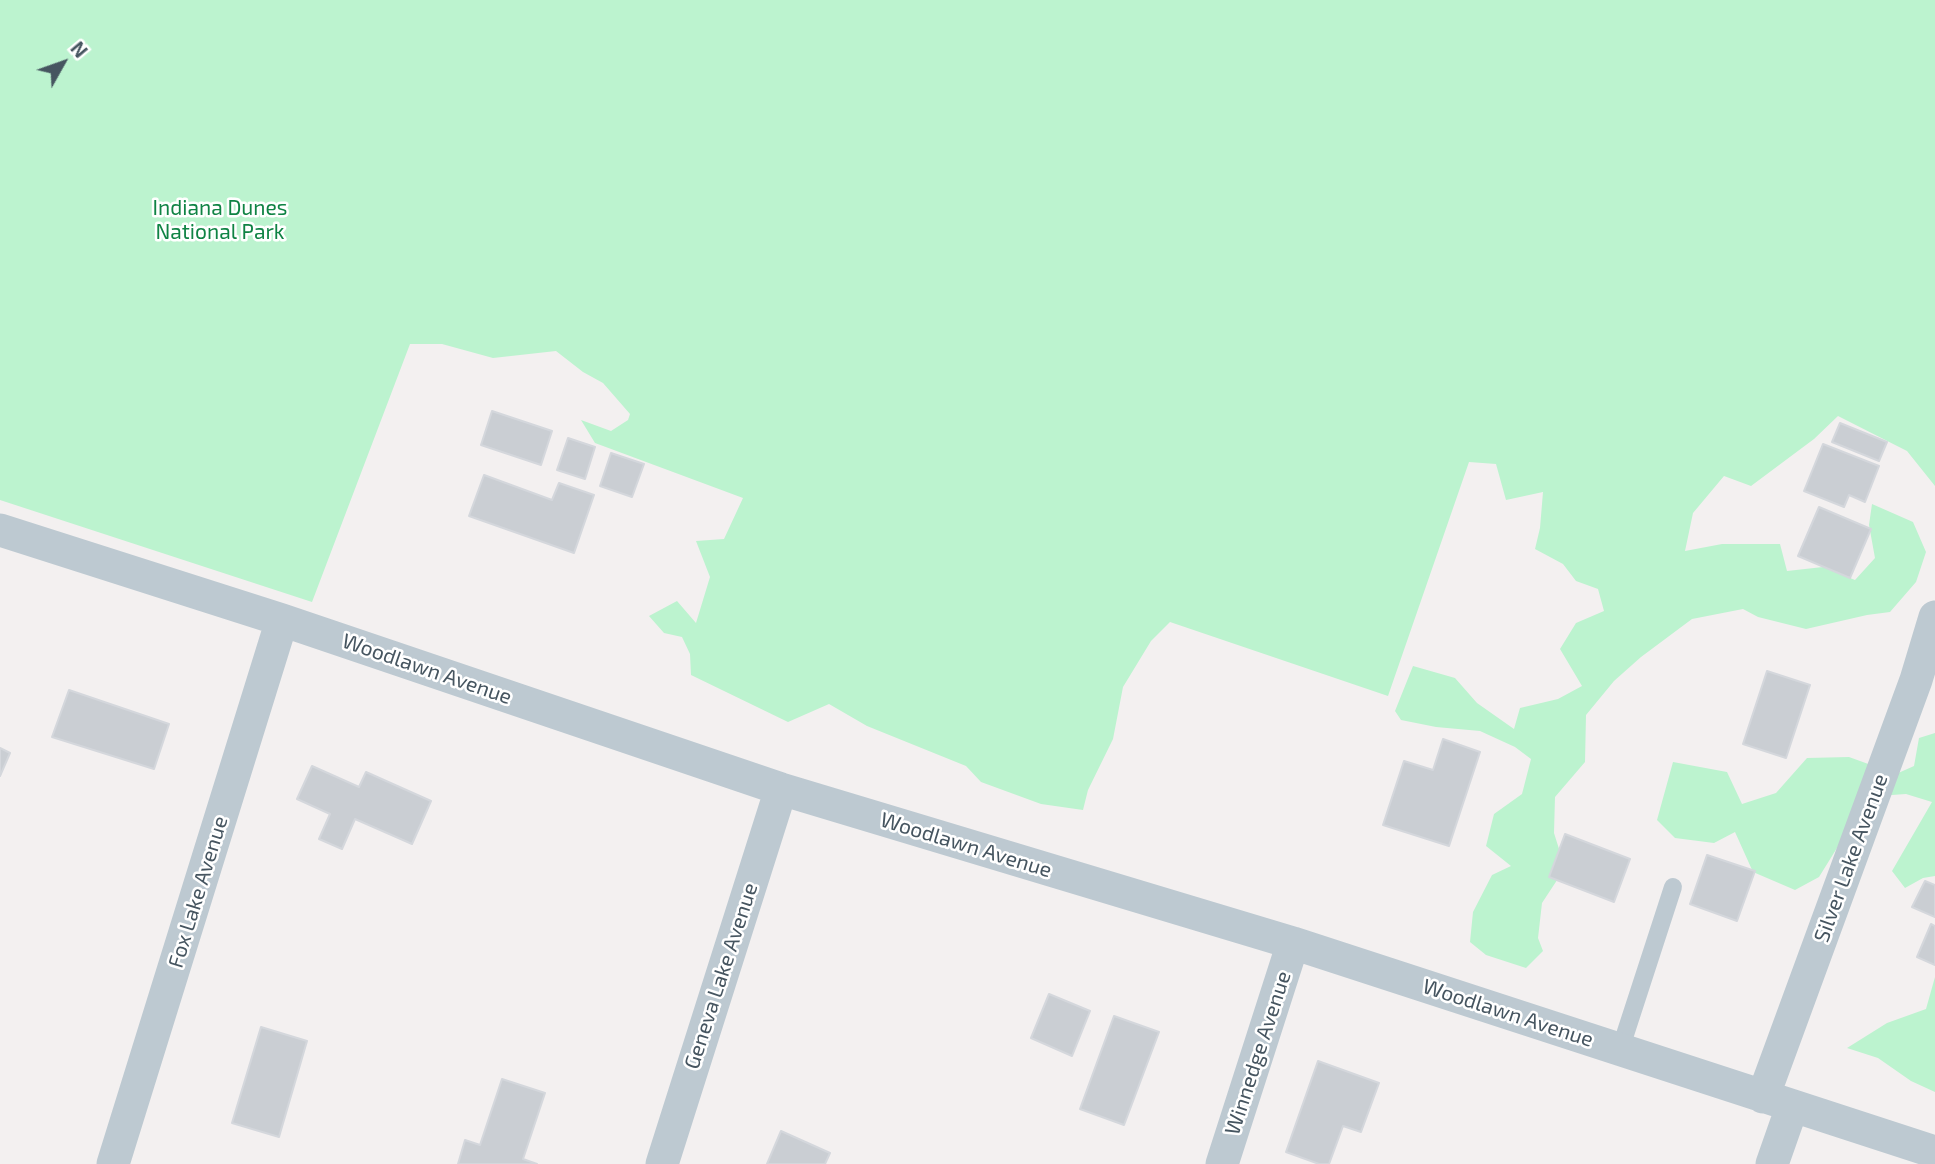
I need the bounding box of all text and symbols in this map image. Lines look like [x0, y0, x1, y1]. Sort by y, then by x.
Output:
north arrow [28, 28, 98, 98]
text: N [66, 37, 93, 62]
park label: Indiana Dunes National Park [153, 195, 287, 245]
street label: Woodlawn Avenue [339, 628, 515, 710]
street label: Silver Lake Avenue [1809, 770, 1893, 946]
street label: Woodlawn Avenue [877, 807, 1055, 883]
street label: Fox Lake Avenue [163, 813, 233, 971]
street label: Geneva Lake Avenue [679, 880, 763, 1072]
street label: Winnedge Avenue [1220, 968, 1296, 1138]
street label: Woodlawn Avenue [1420, 974, 1596, 1052]

